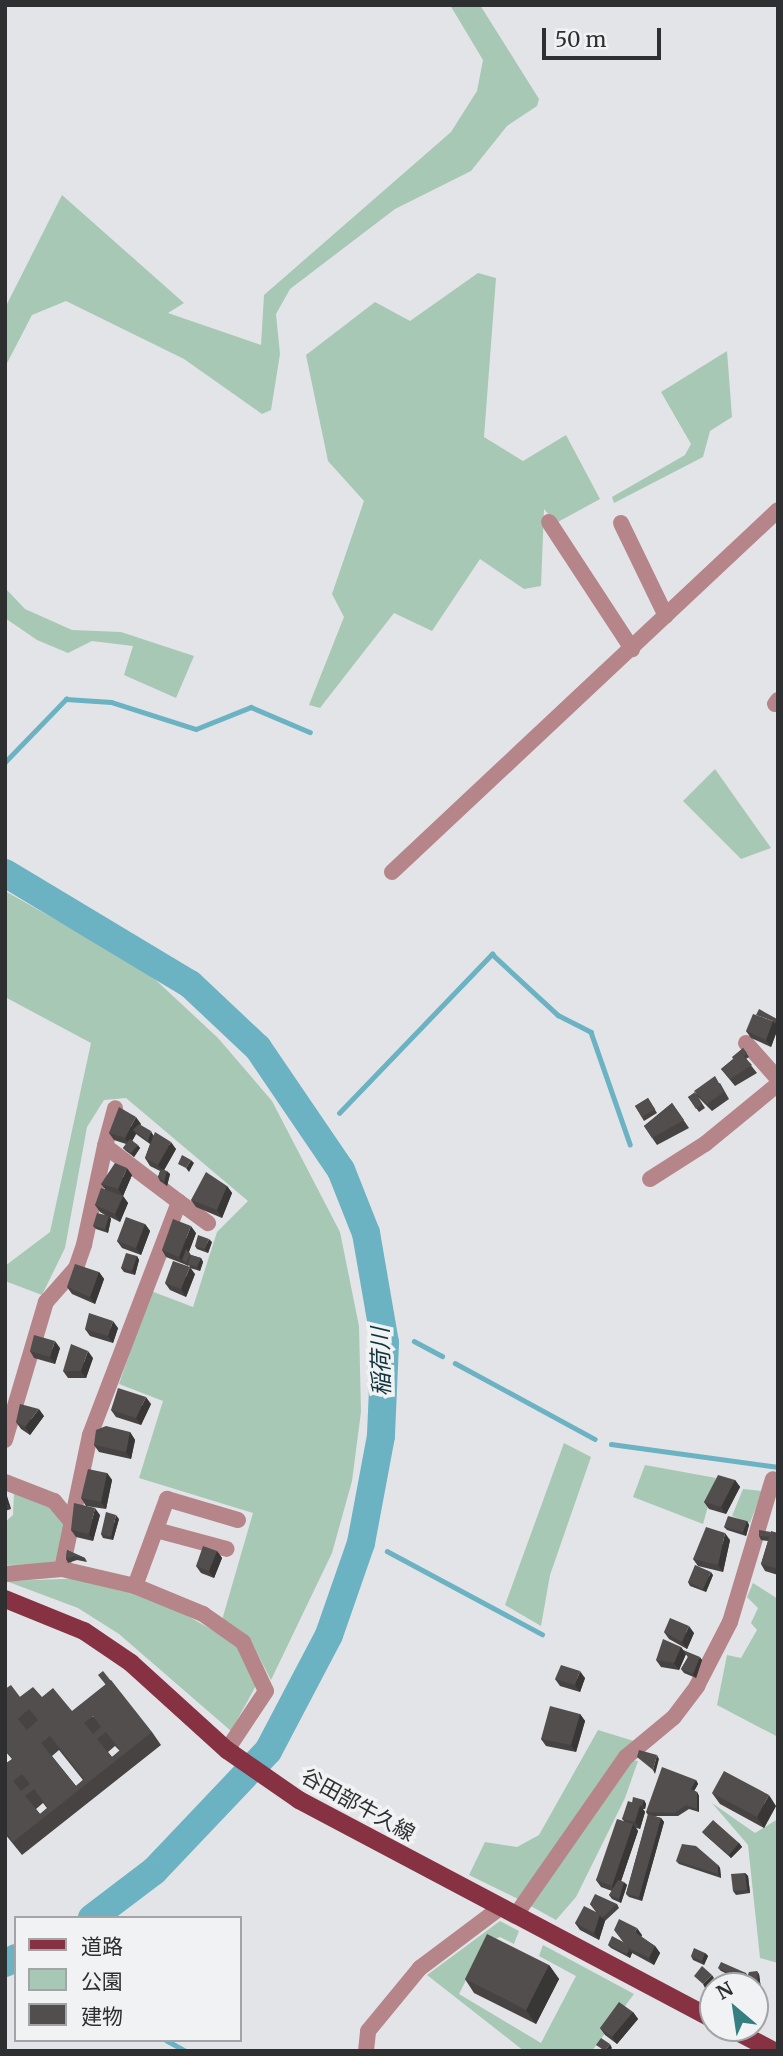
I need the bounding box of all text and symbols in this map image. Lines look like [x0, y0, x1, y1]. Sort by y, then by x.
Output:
scale bar [545, 14, 664, 58]
text: 50 m [555, 26, 606, 53]
water label: 稲荷川 [367, 1327, 395, 1397]
street label: 谷田部牛久線 [297, 1763, 419, 1847]
legend [14, 1916, 242, 2042]
text: 道路 [81, 1933, 123, 1960]
text: 公園 [81, 1968, 123, 1995]
north arrow [699, 1972, 769, 2042]
text: N [712, 1976, 737, 2005]
text: 建物 [81, 2003, 123, 2030]

